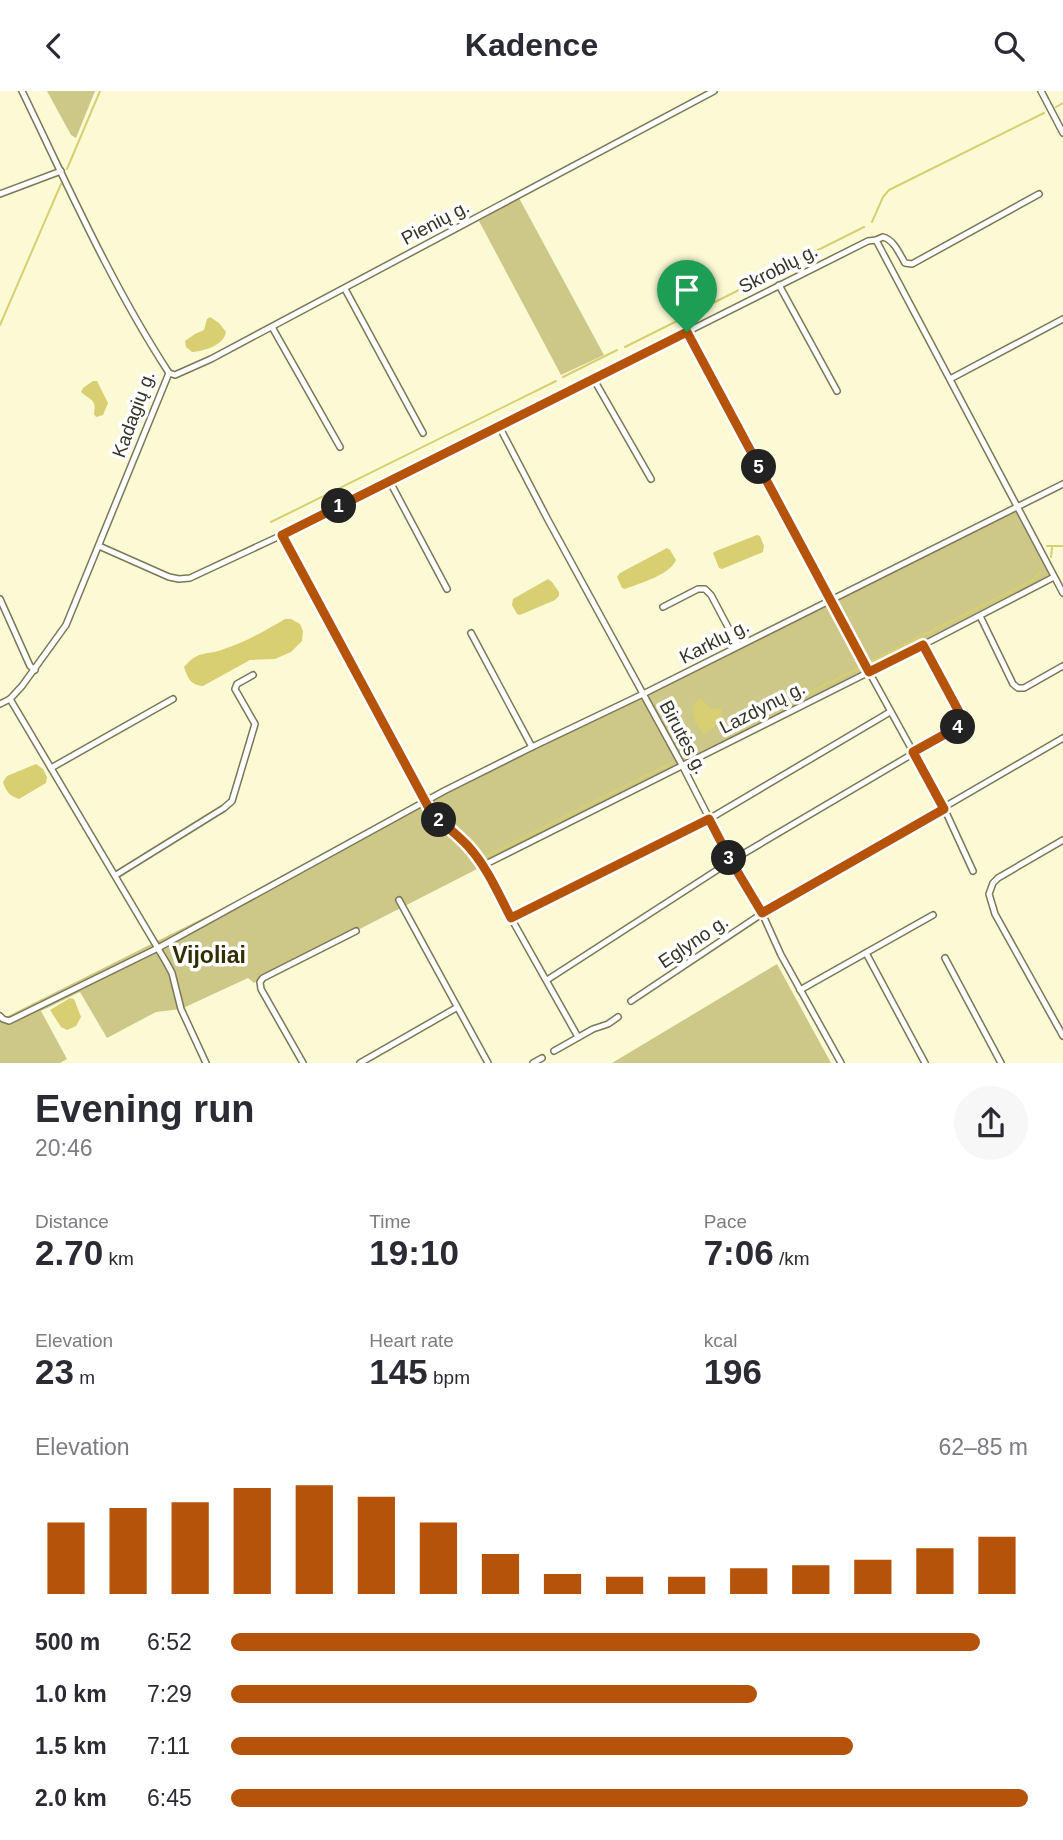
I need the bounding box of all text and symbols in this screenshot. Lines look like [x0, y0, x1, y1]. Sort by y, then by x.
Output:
icon: back [35, 27, 73, 65]
text: Kadence [465, 27, 598, 63]
icon: search [990, 27, 1028, 65]
street label: Pienių g. [398, 196, 473, 249]
street label: Skroblų g. [735, 240, 821, 297]
pin [657, 260, 717, 332]
icon: arrive [668, 271, 706, 309]
street label: Kadagių g. [108, 368, 159, 460]
pin: 5 [742, 449, 776, 485]
text: 5 [753, 456, 764, 477]
pin: 1 [322, 489, 356, 523]
text: 1 [333, 495, 344, 516]
street label: Karklų g. [676, 615, 752, 668]
street label: Lazdynų g. [716, 677, 808, 738]
street label: Birutės g. [655, 697, 712, 778]
pin: 4 [940, 709, 976, 745]
text: 4 [952, 716, 963, 737]
pin: 2 [422, 803, 457, 837]
text: 2 [433, 809, 444, 830]
pin: 3 [712, 841, 746, 875]
text: 3 [723, 847, 734, 868]
street label: Eglyno g. [655, 911, 732, 972]
district label: Vijoliai [172, 942, 246, 968]
button: share [954, 1086, 1028, 1160]
text: Evening run [35, 1088, 255, 1130]
text: 20:46 [35, 1135, 93, 1161]
text: Distance [35, 1211, 109, 1232]
text: Time [369, 1211, 411, 1232]
text: Pace [704, 1211, 747, 1232]
text: 2.70 [35, 1233, 103, 1272]
text: 19:10 [369, 1233, 459, 1272]
text: 7:06 [704, 1233, 774, 1272]
text: km [103, 1248, 134, 1269]
text: /km [774, 1248, 810, 1269]
text: Elevation [35, 1330, 113, 1351]
text: Heart rate [369, 1330, 454, 1351]
text: kcal [704, 1330, 737, 1351]
text: 23 [35, 1352, 74, 1391]
text: 145 [369, 1352, 428, 1391]
text: 196 [704, 1352, 762, 1391]
text: m [74, 1367, 95, 1388]
text: bpm [428, 1367, 470, 1388]
text: Elevation [35, 1434, 130, 1460]
text: 62–85 m [938, 1434, 1028, 1460]
text: 500 m [35, 1629, 100, 1655]
text: 6:52 [147, 1629, 192, 1655]
text: 1.0 km [35, 1681, 107, 1707]
text: 7:29 [147, 1681, 192, 1707]
text: 1.5 km [35, 1733, 107, 1759]
text: 7:11 [147, 1733, 190, 1759]
text: 2.0 km [35, 1785, 107, 1811]
text: 6:45 [147, 1785, 192, 1811]

